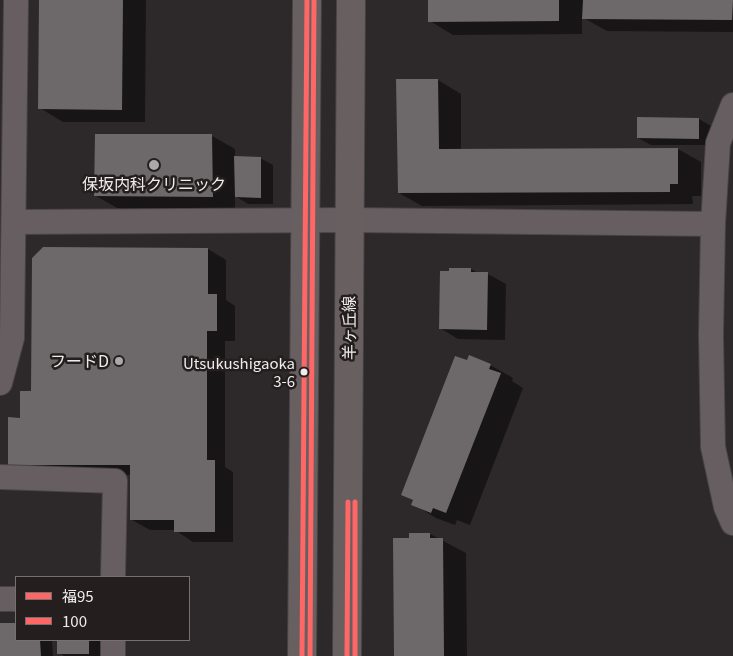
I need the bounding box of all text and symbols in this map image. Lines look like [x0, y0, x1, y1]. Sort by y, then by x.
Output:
marker: 保坂内科クリニック [147, 158, 161, 172]
place label: 保坂内科クリニック [82, 174, 226, 194]
street label: 羊ヶ丘線 [339, 296, 359, 360]
place label: フードD [50, 351, 109, 371]
place label: Utsukushigaoka 3-6 [183, 354, 295, 389]
marker: フードD [113, 355, 125, 367]
marker: Utsukushigaoka 3-6 [299, 367, 309, 377]
legend [15, 576, 190, 641]
text: 福95 [62, 585, 94, 606]
text: 100 [62, 610, 87, 631]

